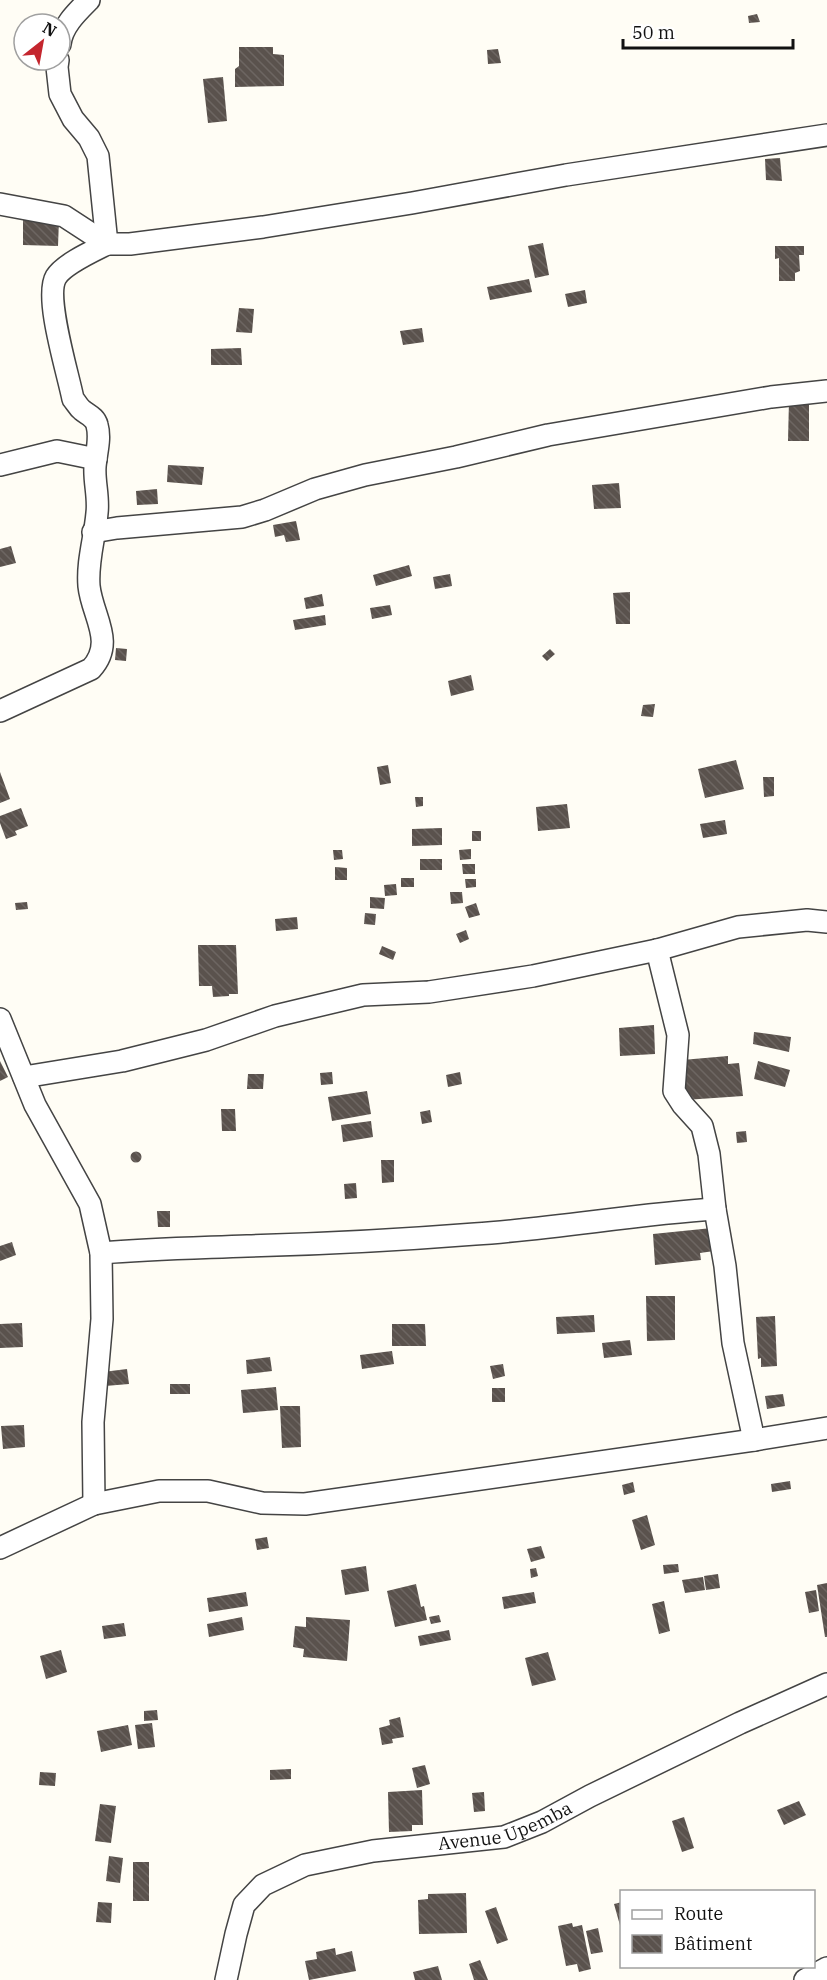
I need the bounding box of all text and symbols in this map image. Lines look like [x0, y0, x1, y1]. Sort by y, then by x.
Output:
north arrow [12, 12, 72, 72]
scale bar [623, 12, 792, 50]
text: N [39, 17, 60, 41]
text: 50 m [632, 21, 675, 44]
street label: Avenue Upemba [437, 1796, 576, 1855]
legend [620, 1890, 815, 1968]
text: Route [674, 1902, 723, 1925]
text: Bâtiment [674, 1932, 752, 1955]

